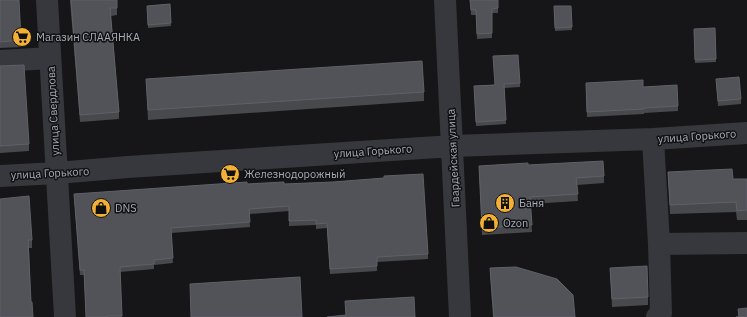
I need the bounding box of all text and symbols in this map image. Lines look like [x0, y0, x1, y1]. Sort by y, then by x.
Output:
supermarket icon: Магазин СЛААЯНКА [11, 26, 33, 48]
place label: Магазин СЛААЯНКА [36, 30, 140, 44]
street label: улица Свердлова [44, 66, 62, 156]
street label: Гвардейская улица [443, 108, 463, 208]
street label: улица Горького [657, 126, 737, 146]
street label: улица Горького [333, 141, 413, 161]
supermarket icon: Железнодорожный [219, 163, 241, 185]
street label: улица Горького [10, 164, 90, 182]
place label: Железнодорожный [244, 167, 345, 181]
building icon: Баня [494, 192, 516, 214]
place label: Баня [519, 196, 544, 210]
shop icon: DNS [90, 197, 112, 219]
place label: DNS [115, 201, 137, 215]
shop icon: Ozon [478, 212, 500, 234]
place label: Ozon [503, 216, 528, 230]

